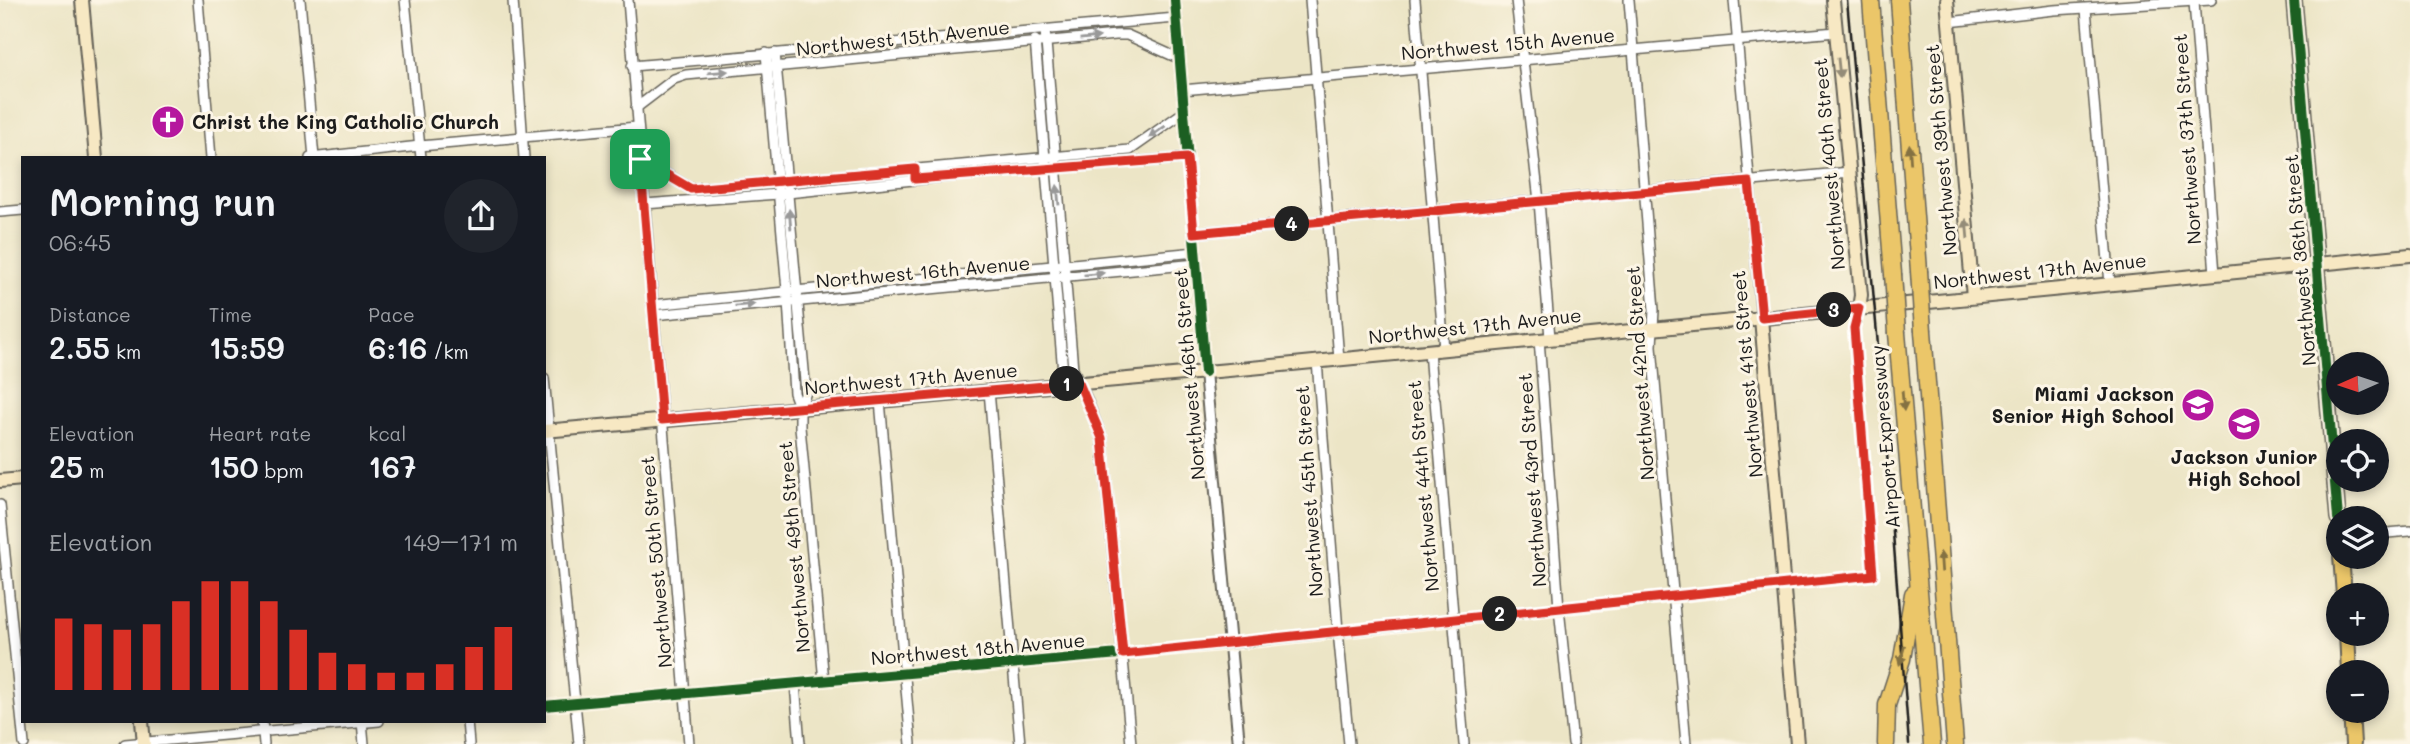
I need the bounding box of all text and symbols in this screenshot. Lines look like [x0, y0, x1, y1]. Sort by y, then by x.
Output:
street label: Northwest 15th Avenue [795, 14, 1011, 61]
street label: Northwest 15th Avenue [1400, 22, 1616, 65]
one-way arrow [1080, 32, 1102, 43]
street label: Northwest 37th Street [2167, 33, 2206, 245]
street label: Northwest 39th Street [1919, 43, 1962, 257]
street label: Northwest 40th Street [1807, 57, 1850, 271]
one-way arrow [1834, 57, 1845, 79]
one-way arrow [707, 66, 729, 77]
church icon: Christ the King Catholic Church [149, 103, 187, 141]
place label: Christ the King Catholic Church [192, 109, 499, 134]
one-way arrow [1148, 124, 1166, 138]
pin [610, 129, 670, 189]
icon: arrive [621, 140, 659, 178]
one-way arrow [1904, 143, 1915, 165]
street label: Northwest 36th Street [2278, 153, 2321, 367]
text: Morning run [49, 176, 276, 226]
button: share [444, 179, 518, 253]
one-way arrow [1052, 183, 1063, 205]
pin: 4 [1274, 206, 1310, 242]
one-way arrow [784, 208, 795, 230]
text: 4 [1285, 211, 1298, 236]
one-way arrow [1961, 218, 1972, 240]
text: 06:45 [49, 227, 111, 257]
street label: Northwest 17th Avenue [1932, 247, 2148, 294]
street label: Northwest 16th Avenue [815, 250, 1031, 293]
street label: Northwest 42nd Street [1620, 265, 1659, 481]
street label: Northwest 46th Street [1167, 267, 1210, 481]
one-way arrow [1083, 269, 1105, 280]
street label: Northwest 41st Street [1725, 269, 1768, 479]
pin: 3 [1816, 292, 1852, 328]
text: 3 [1828, 297, 1839, 322]
one-way arrow [734, 300, 756, 311]
text: Distance [49, 302, 131, 327]
text: Time [209, 302, 252, 327]
text: Pace [368, 302, 415, 327]
street label: Northwest 17th Avenue [1367, 302, 1583, 349]
text: 2.55 [49, 327, 110, 367]
text: 15:59 [209, 327, 284, 367]
text: 6:16 [368, 327, 427, 367]
text: km [110, 339, 141, 364]
text: /km [427, 339, 469, 364]
street label: Airport Expressway [1864, 344, 1905, 530]
north arrow [2326, 352, 2389, 415]
map controls [2326, 352, 2389, 723]
street label: Northwest 17th Avenue [803, 357, 1019, 400]
pin: 1 [1050, 366, 1084, 402]
text: 1 [1062, 371, 1071, 396]
street label: Northwest 43rd Street [1512, 372, 1551, 588]
street label: Northwest 44th Street [1401, 379, 1444, 593]
place label: Miami Jackson Senior High School [1992, 381, 2174, 428]
street label: Northwest 45th Street [1289, 384, 1328, 598]
school or university icon: Miami Jackson Senior High School [2179, 386, 2217, 424]
one-way arrow [1898, 391, 1909, 413]
school or university icon: Jackson Junior High School [2225, 405, 2263, 443]
text: Elevation [49, 421, 134, 446]
text: Heart rate [209, 421, 311, 446]
text: kcal [368, 421, 406, 446]
button: locate [2326, 429, 2389, 492]
street label: Northwest 49th Street [772, 440, 815, 654]
place label: Jackson Junior High School [2171, 444, 2318, 491]
text: 25 [49, 446, 83, 486]
text: 150 [209, 446, 259, 486]
text: 167 [368, 446, 417, 486]
street label: Northwest 50th Street [634, 455, 677, 669]
text: m [83, 458, 105, 483]
text: bpm [259, 458, 304, 483]
button: layers [2326, 506, 2389, 569]
text: Elevation [49, 527, 152, 557]
text: 149–171 m [403, 527, 518, 557]
one-way arrow [1935, 551, 1946, 573]
button: + [2326, 583, 2389, 646]
pin: 2 [1482, 596, 1518, 632]
text: 2 [1494, 601, 1505, 626]
street label: Northwest 18th Avenue [870, 627, 1086, 670]
one-way arrow [1897, 645, 1907, 666]
button: − [2326, 660, 2389, 723]

